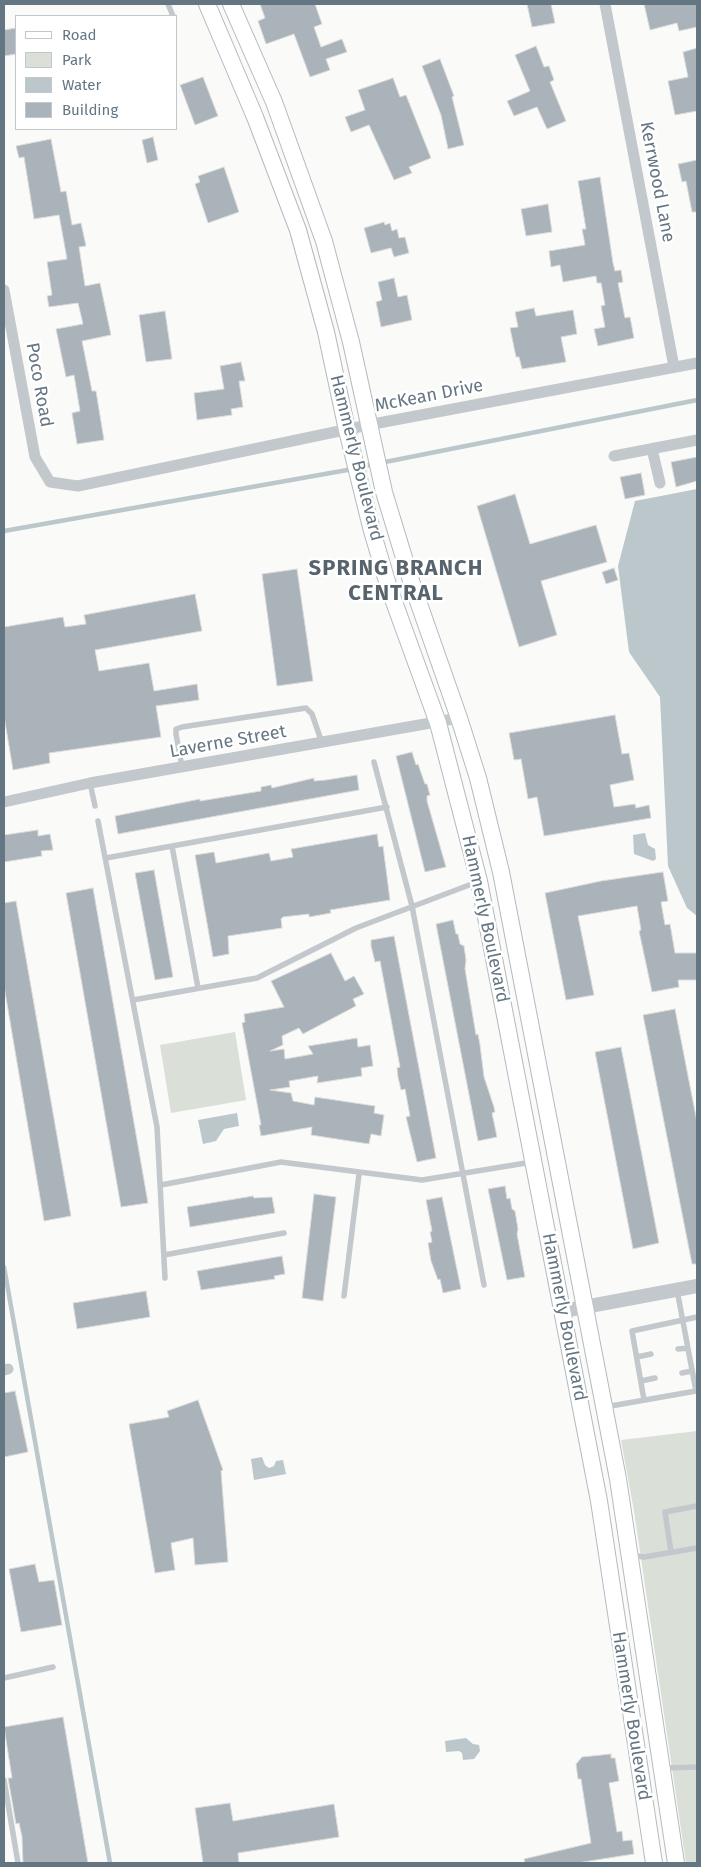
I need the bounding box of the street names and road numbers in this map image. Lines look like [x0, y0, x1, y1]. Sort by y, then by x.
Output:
street label: Kerrwood Lane [635, 120, 679, 244]
street label: Poco Road [21, 341, 57, 429]
street label: Hammerly Boulevard [325, 373, 387, 543]
street label: McKean Drive [373, 375, 485, 417]
street label: Laverne Street [168, 721, 288, 763]
street label: Hammerly Boulevard [457, 833, 513, 1005]
street label: Hammerly Boulevard [537, 1231, 591, 1403]
street label: Hammerly Boulevard [607, 1630, 655, 1802]

